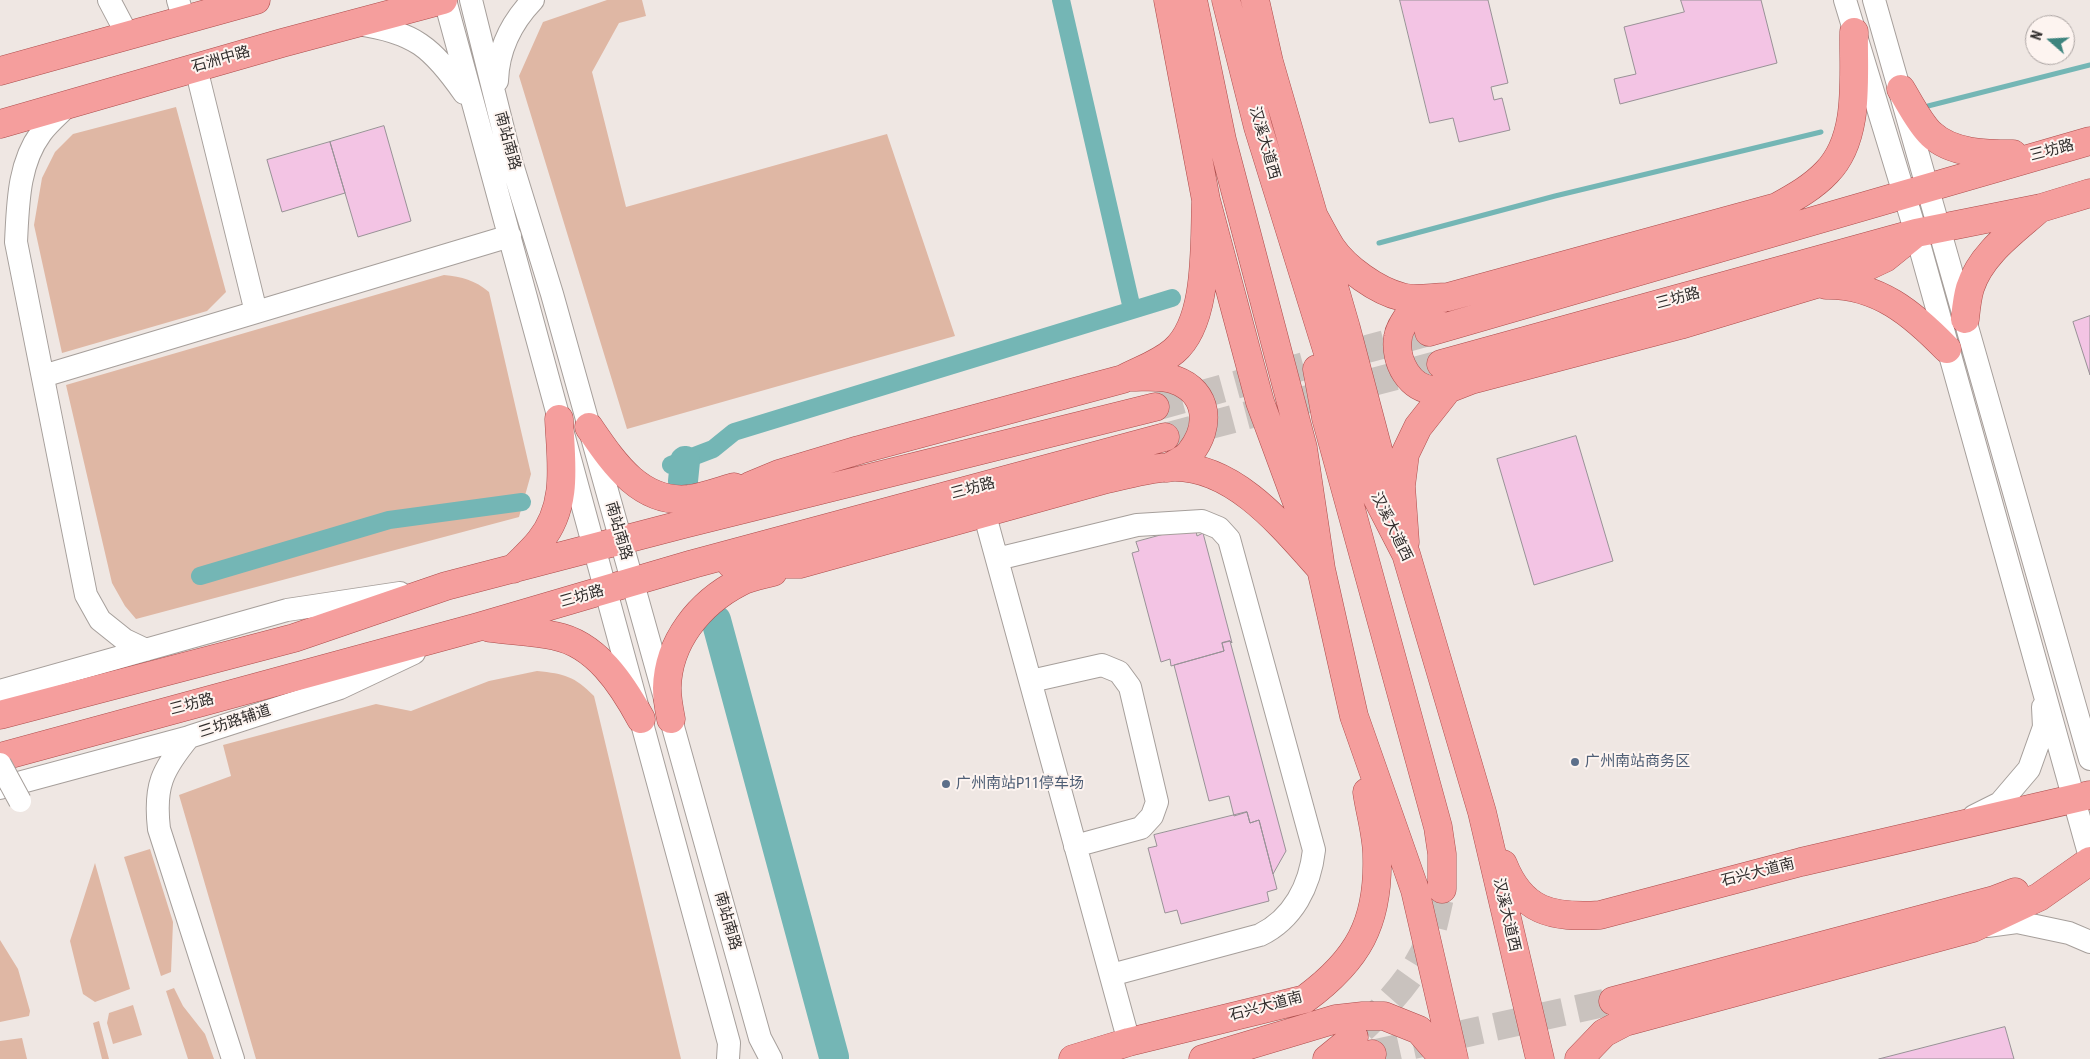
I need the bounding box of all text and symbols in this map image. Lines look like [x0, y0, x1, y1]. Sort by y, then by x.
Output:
north arrow [2025, 15, 2075, 65]
text: N [2028, 29, 2046, 42]
street label: 石洲中路 [190, 43, 252, 77]
street label: 汉溪大道西 [1245, 104, 1283, 182]
street label: 南站南路 [491, 110, 523, 172]
street label: 三坊路 [2028, 136, 2076, 166]
street label: 三坊路 [1654, 284, 1702, 314]
street label: 三坊路 [949, 474, 997, 504]
street label: 汉溪大道西 [1366, 489, 1416, 565]
street label: 南站南路 [601, 500, 635, 562]
street label: 三坊路 [558, 582, 606, 612]
street label: 三坊路 [168, 690, 216, 720]
street label: 三坊路辅道 [197, 702, 273, 742]
place label: 广州南站商务区 [1585, 753, 1690, 771]
marker: 广州南站商务区 [1569, 756, 1581, 768]
place label: 广州南站P11停车场 [956, 775, 1084, 793]
marker: 广州南站P11停车场 [940, 778, 952, 790]
street label: 石兴大道南 [1719, 855, 1797, 891]
street label: 汉溪大道西 [1489, 876, 1523, 954]
street label: 南站南路 [710, 890, 744, 952]
street label: 石兴大道南 [1227, 989, 1305, 1025]

